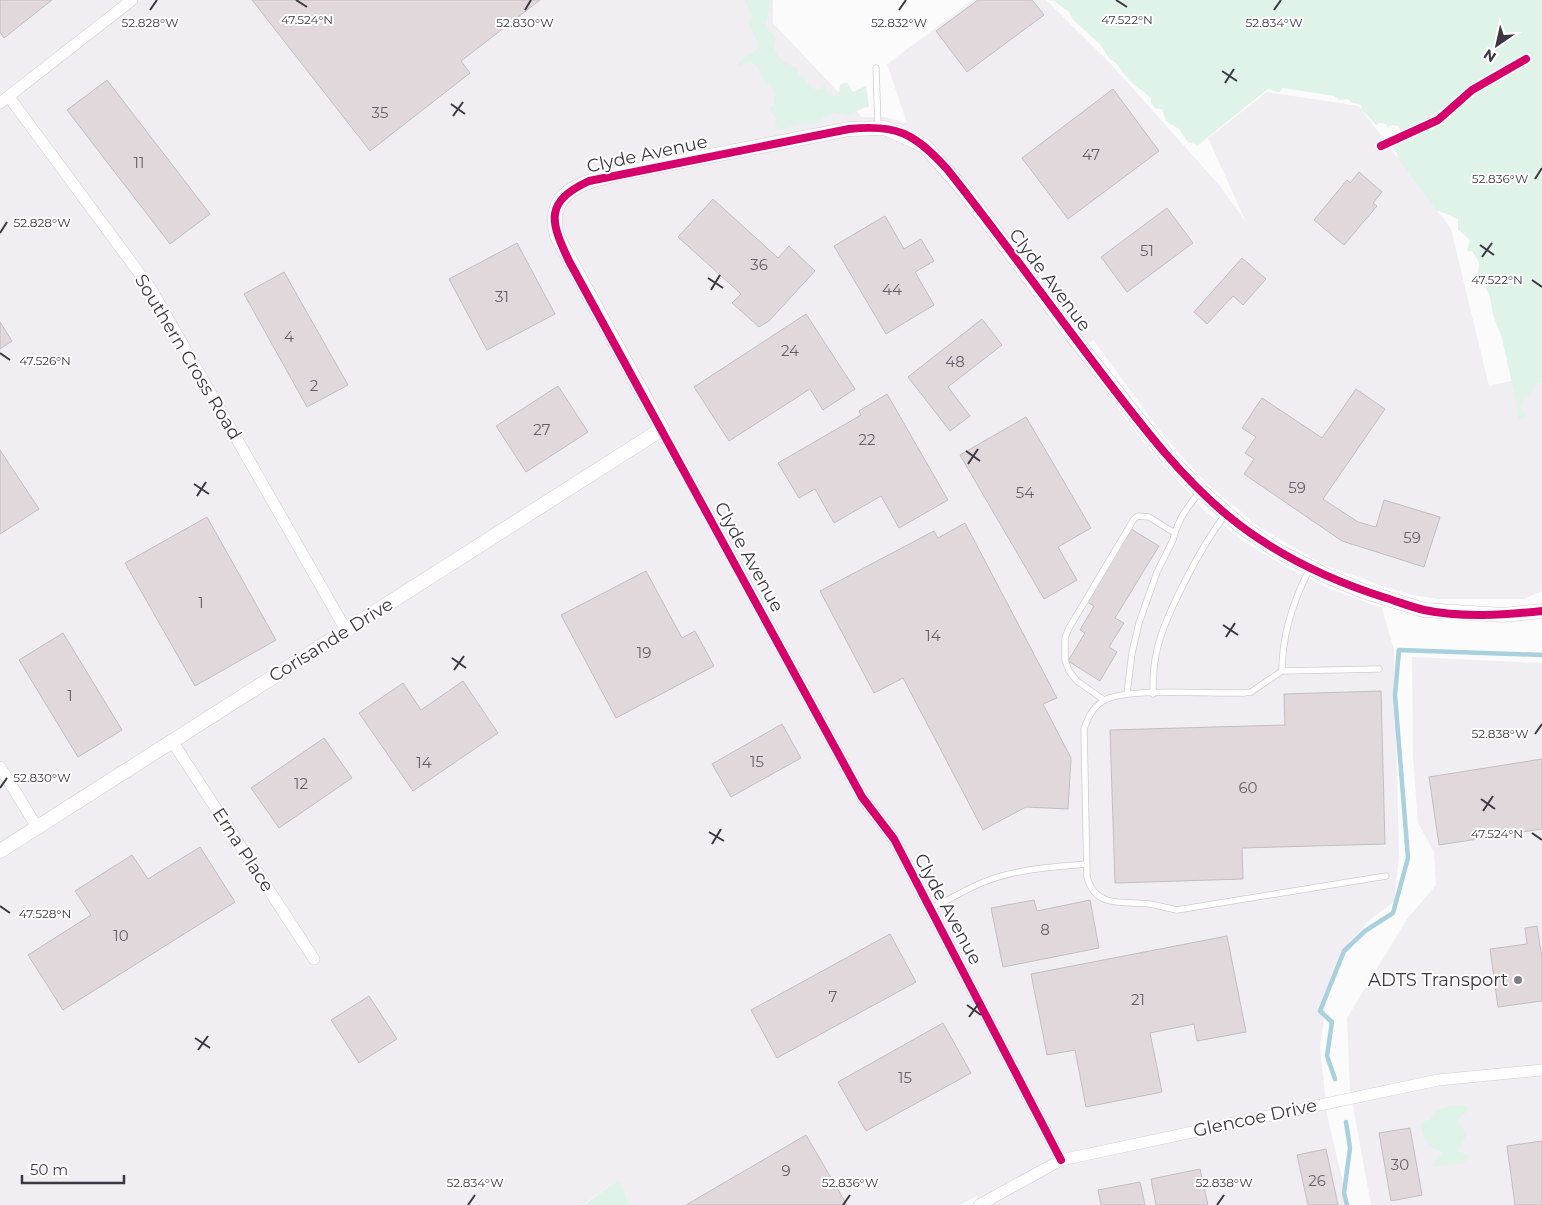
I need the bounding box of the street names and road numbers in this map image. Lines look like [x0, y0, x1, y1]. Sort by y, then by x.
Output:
street label: Clyde Avenue [585, 130, 709, 178]
street label: Clyde Avenue [1004, 224, 1096, 336]
street label: Southern Cross Road [130, 270, 246, 444]
street label: Clyde Avenue [710, 498, 788, 616]
street label: Corisande Drive [265, 593, 397, 687]
street label: Erna Place [208, 804, 278, 896]
street label: Clyde Avenue [909, 850, 987, 968]
street label: Glencoe Drive [1191, 1094, 1319, 1142]

